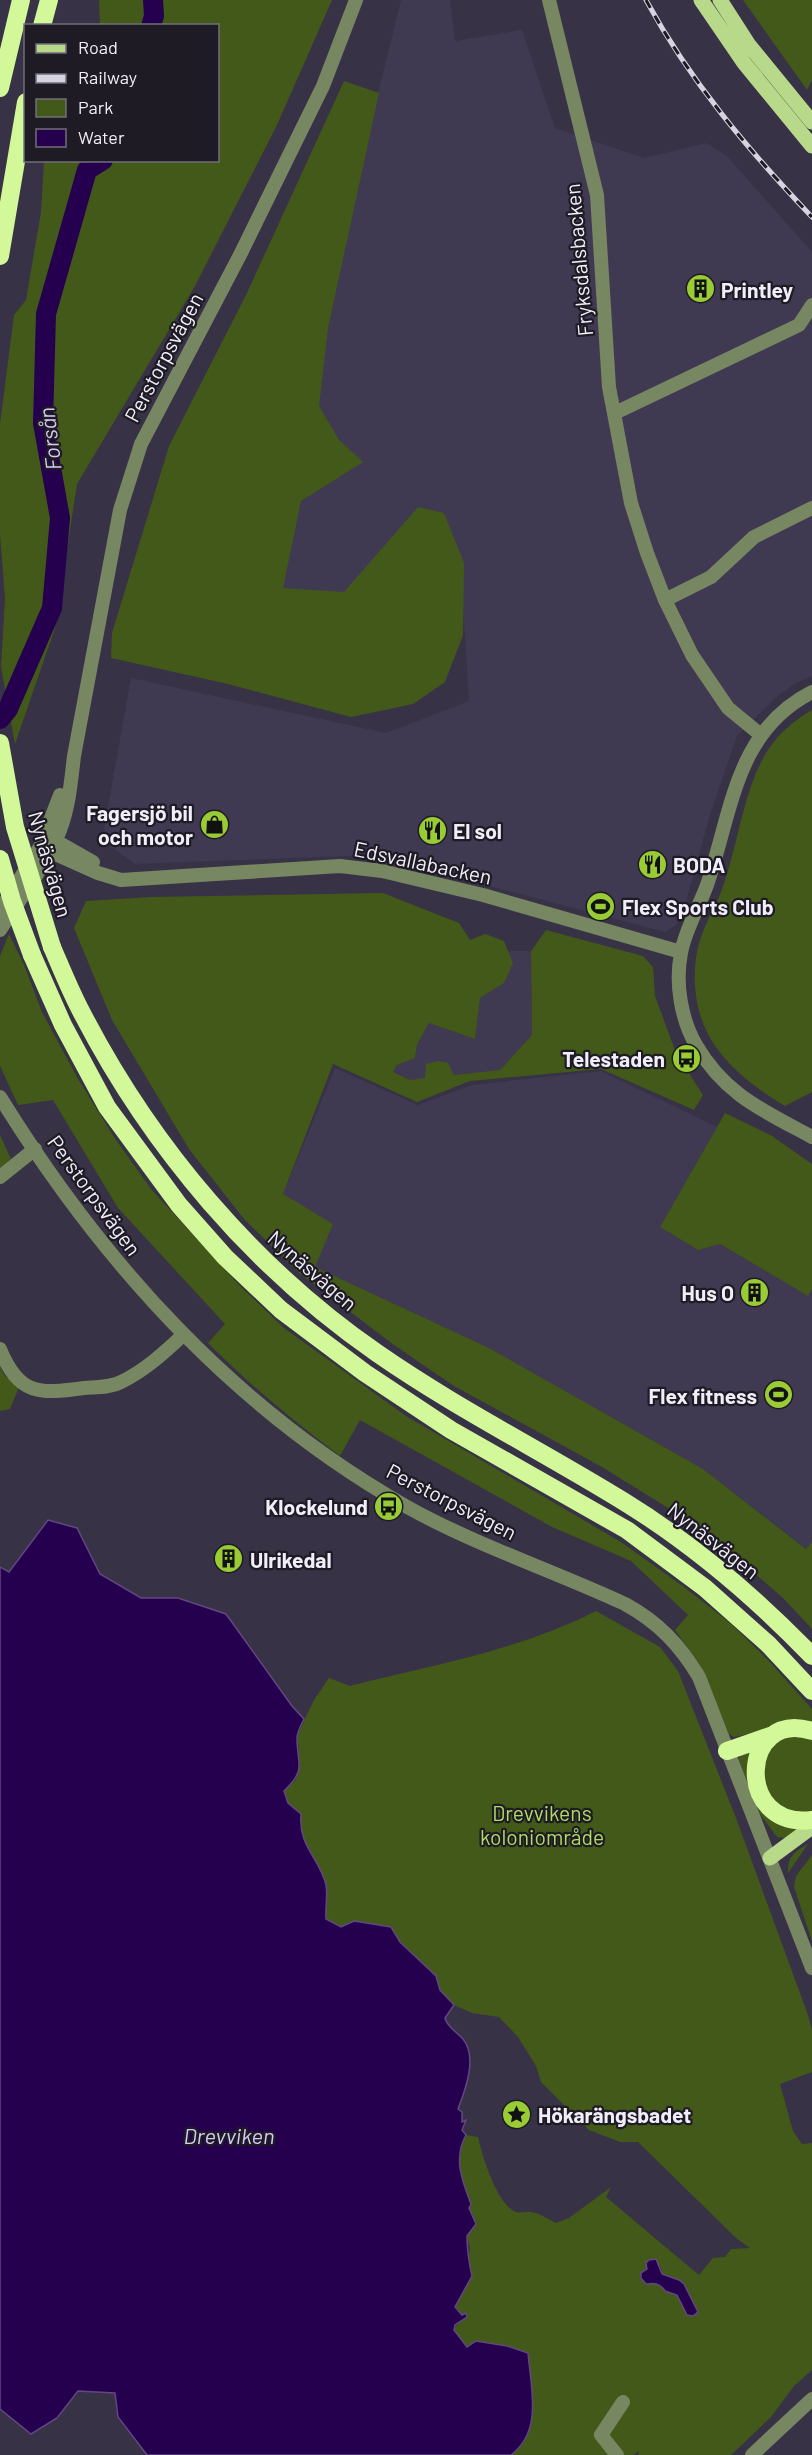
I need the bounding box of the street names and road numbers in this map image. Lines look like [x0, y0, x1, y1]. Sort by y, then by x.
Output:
street label: Fryksdalsbacken [559, 183, 597, 337]
street label: Perstorpsvägen [118, 288, 208, 426]
street label: Nynäsvägen [24, 808, 78, 920]
street label: Edsvallabacken [352, 835, 494, 889]
street label: Perstorpsvägen [43, 1130, 147, 1260]
street label: Nynäsvägen [263, 1225, 363, 1315]
street label: Perstorpsvägen [383, 1457, 521, 1545]
street label: Nynäsvägen [663, 1496, 765, 1584]

